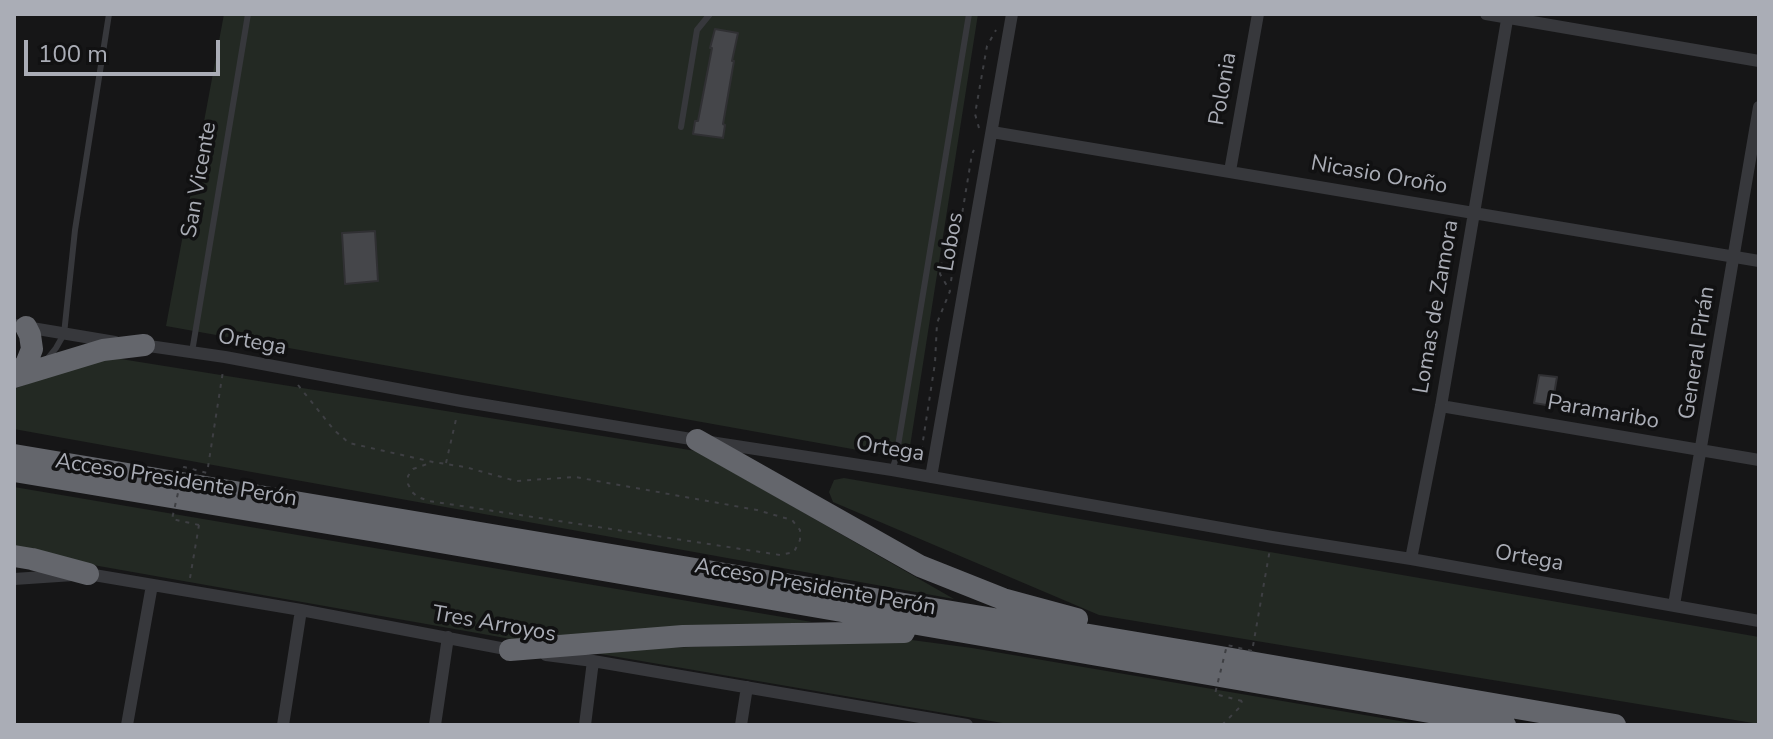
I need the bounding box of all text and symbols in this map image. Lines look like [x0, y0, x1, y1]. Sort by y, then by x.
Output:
scale bar [28, 24, 224, 74]
text: 100 m [38, 38, 108, 70]
street label: Polonia [1205, 50, 1243, 128]
street label: San Vicente [177, 120, 223, 240]
street label: Nicasio Oroño [1309, 151, 1449, 201]
street label: Lobos [934, 210, 970, 274]
street label: Lomas de Zamora [1409, 218, 1465, 396]
street label: General Pirán [1674, 285, 1722, 421]
street label: Ortega [216, 324, 288, 362]
street label: Paramaribo [1545, 390, 1661, 436]
street label: Ortega [854, 432, 926, 468]
street label: Acceso Presidente Perón [53, 449, 299, 513]
street label: Ortega [1493, 540, 1565, 578]
street label: Acceso Presidente Perón [692, 554, 938, 622]
street label: Tres Arroyos [430, 601, 558, 649]

